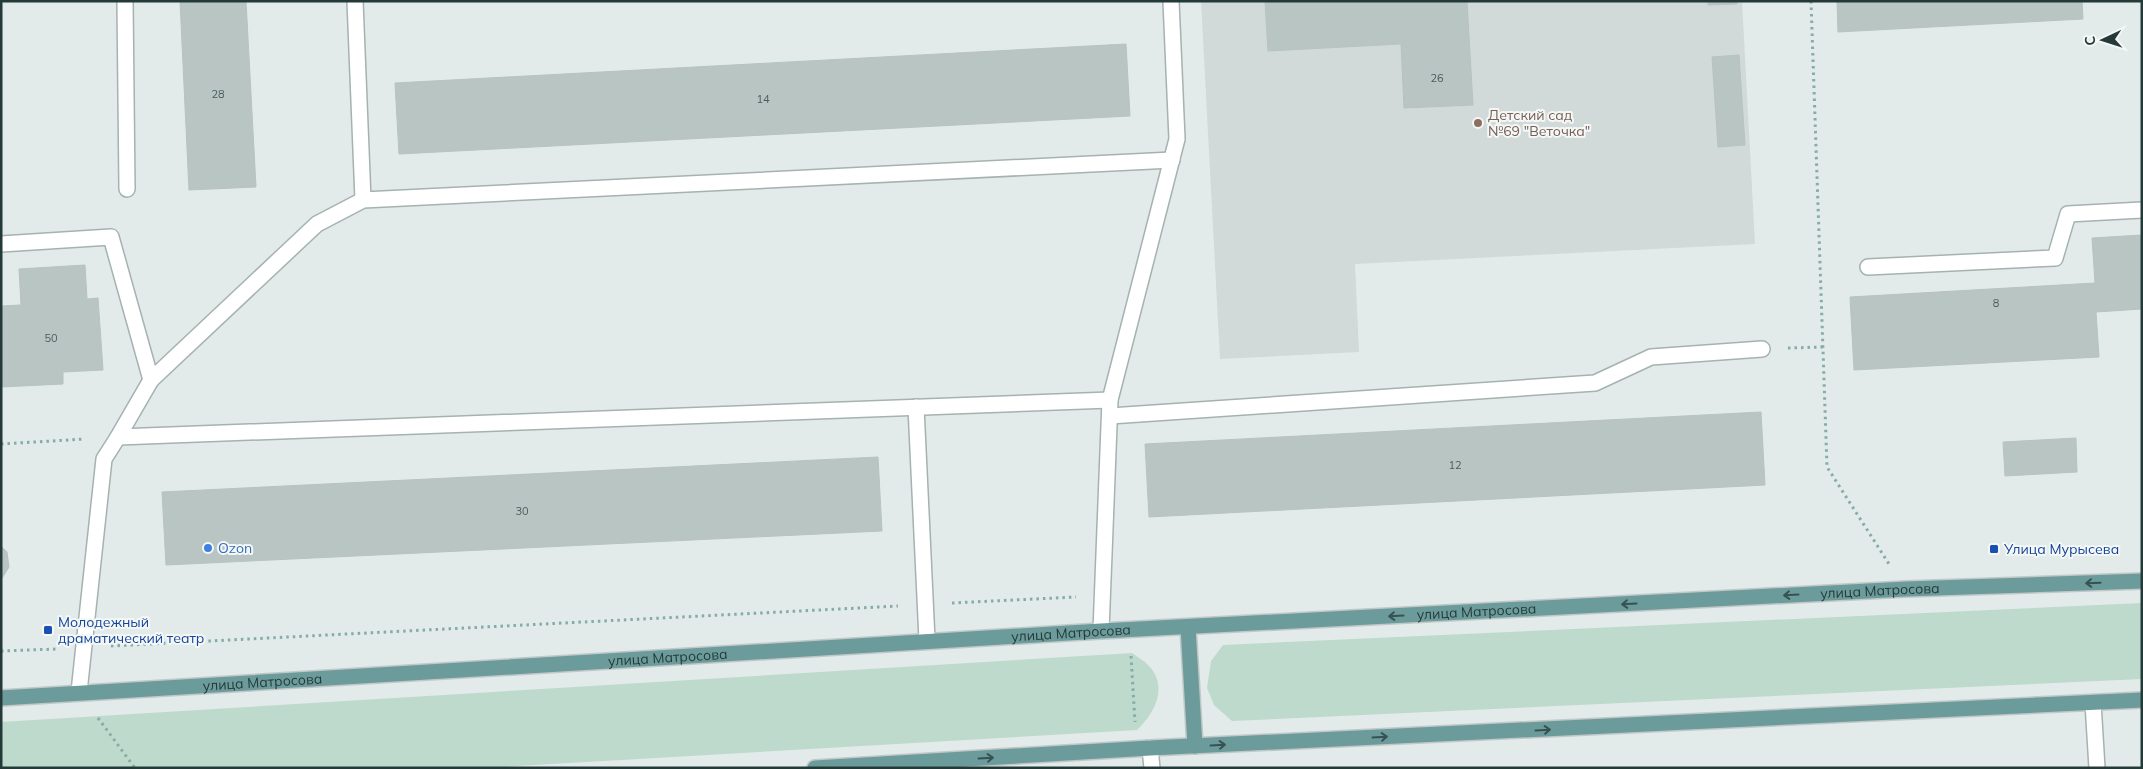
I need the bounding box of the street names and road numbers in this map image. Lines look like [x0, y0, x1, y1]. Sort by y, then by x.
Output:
street label: улица Матросова [1820, 579, 1940, 602]
street label: улица Матросова [1416, 599, 1537, 624]
street label: улица Матросова [1011, 620, 1131, 645]
street label: улица Матросова [607, 645, 728, 670]
street label: улица Матросова [202, 669, 323, 695]

